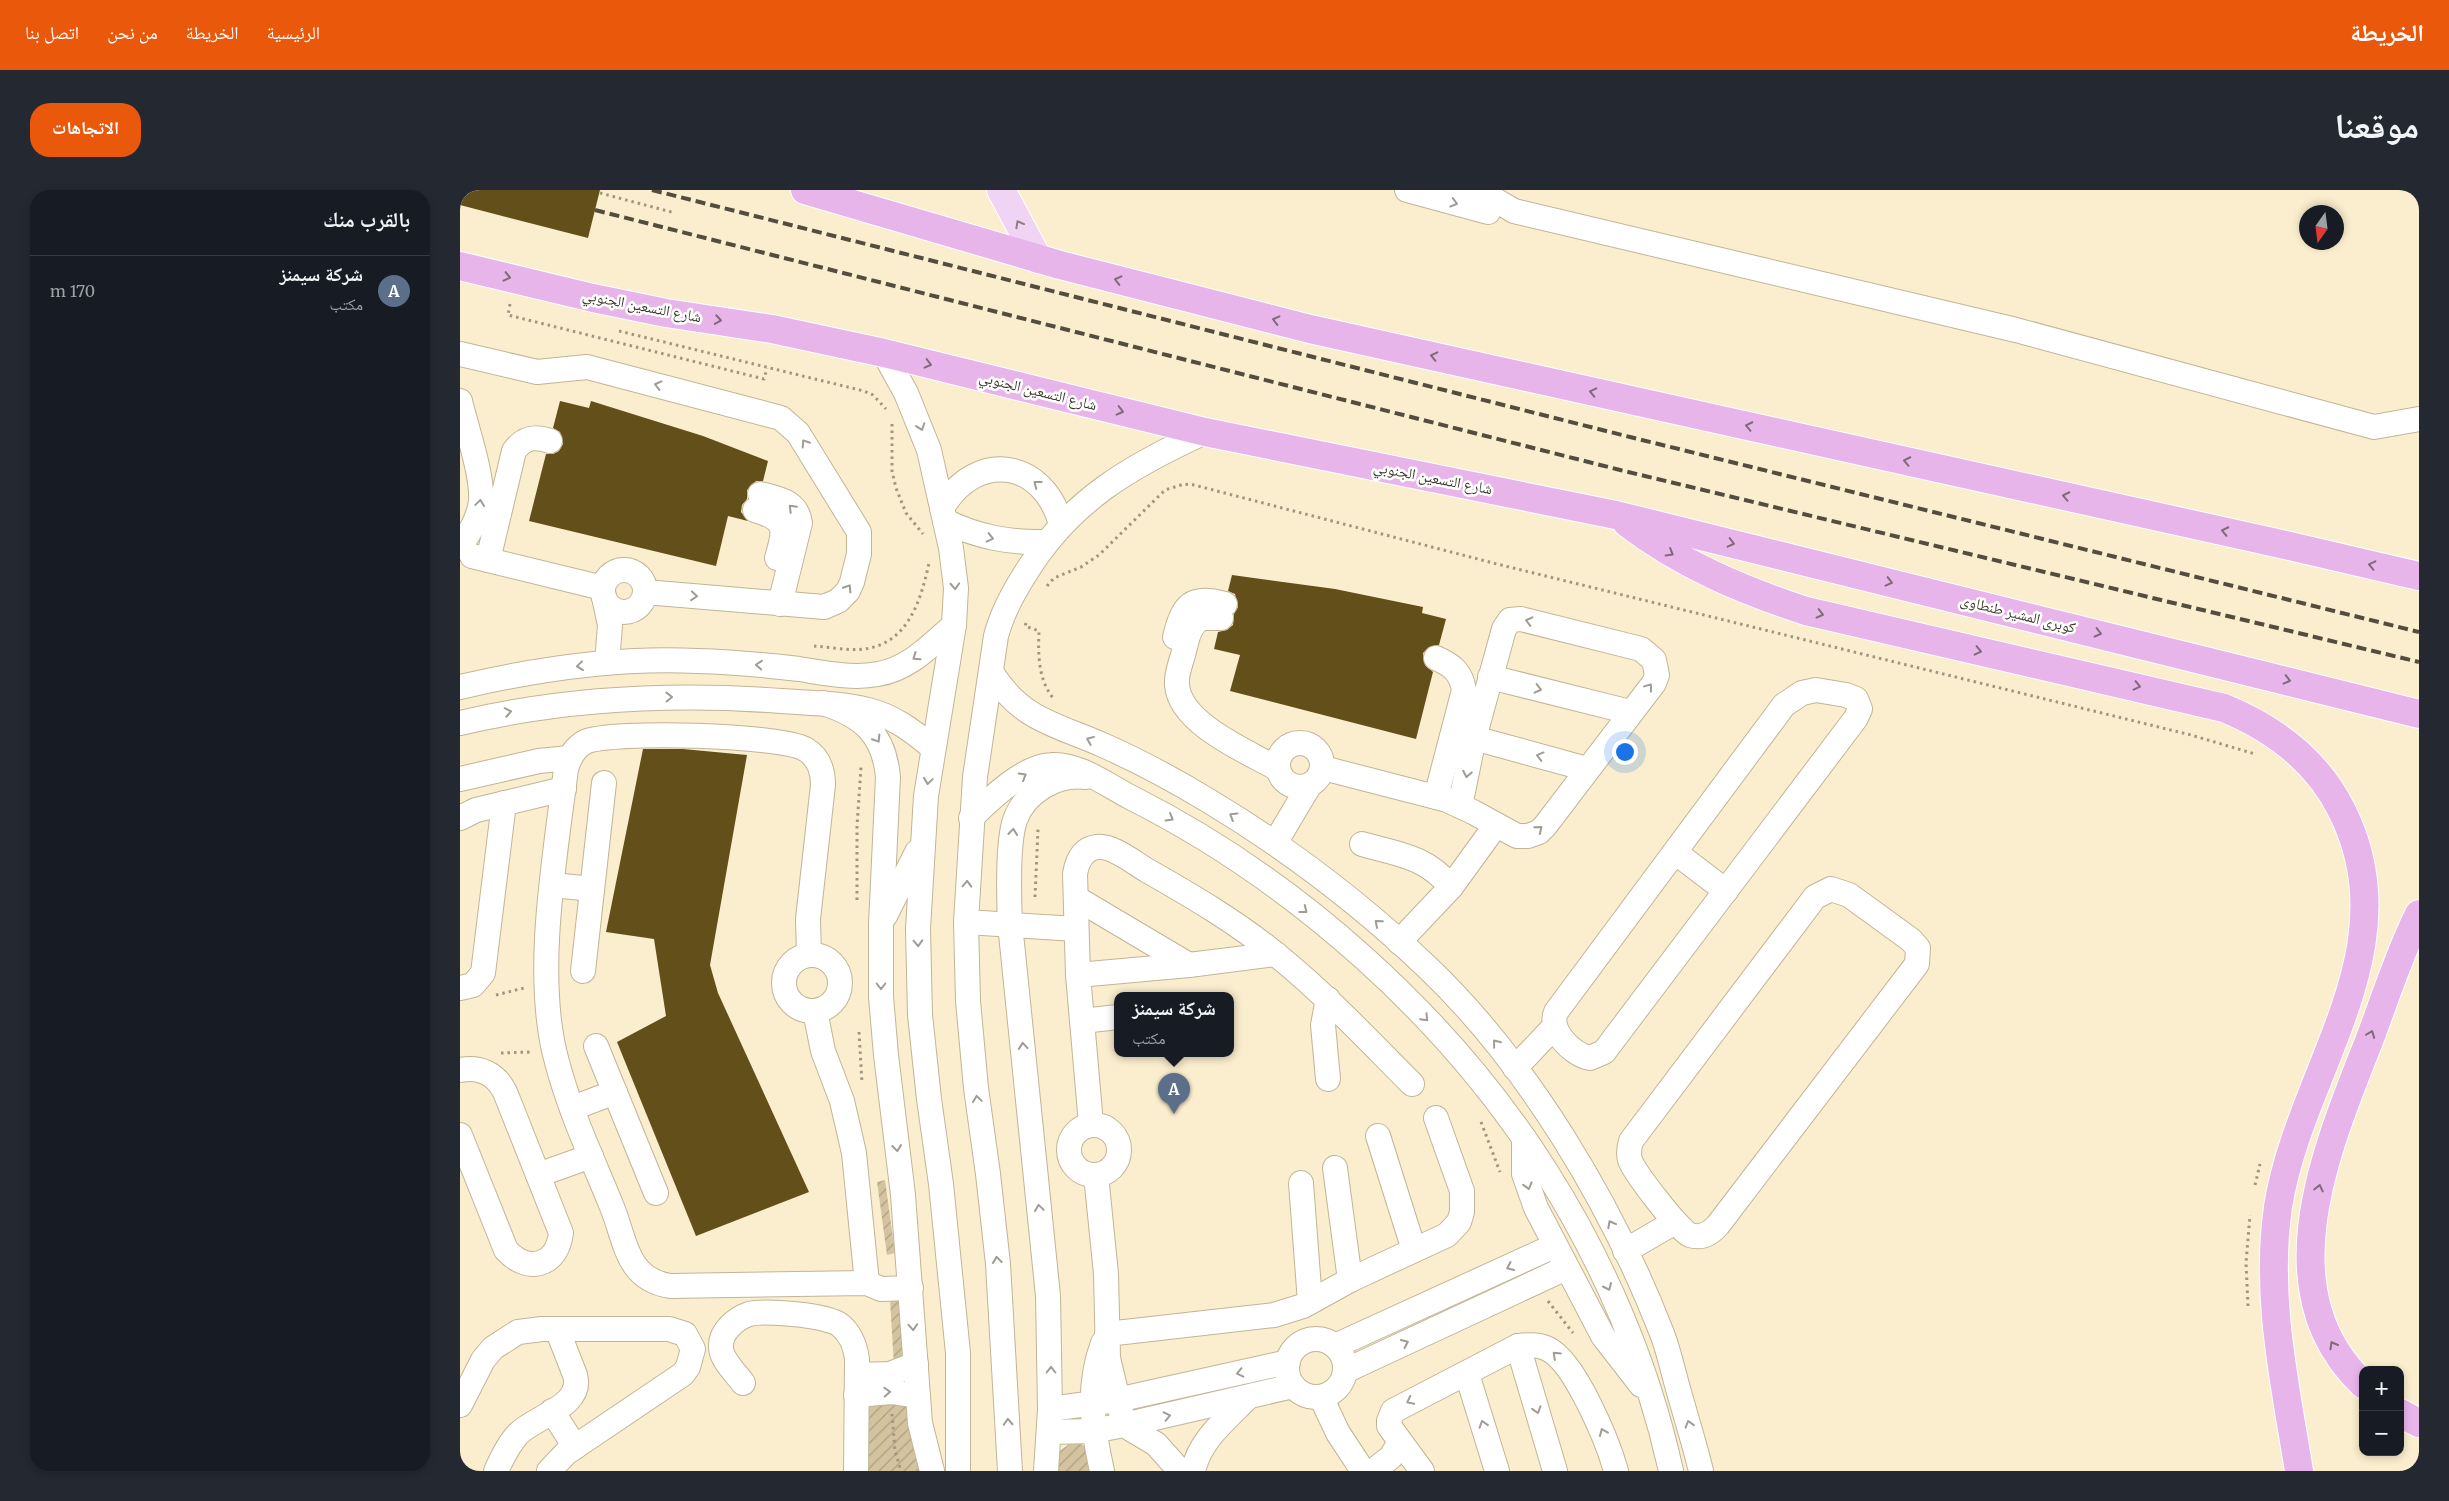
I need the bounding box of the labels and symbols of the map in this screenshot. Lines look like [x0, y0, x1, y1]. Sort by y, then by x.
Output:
one-way arrow [1449, 198, 1457, 208]
north arrow [2299, 205, 2344, 250]
one-way arrow [1016, 221, 1026, 230]
one-way arrow [503, 271, 512, 282]
one-way arrow [1114, 275, 1123, 286]
street label: شارع التسعين الجنوبي [581, 285, 703, 329]
one-way arrow [714, 314, 722, 325]
one-way arrow [1271, 315, 1280, 326]
one-way arrow [1430, 351, 1439, 362]
one-way arrow [924, 358, 932, 368]
street label: شارع التسعين الجنوبي [977, 367, 1099, 417]
one-way arrow [654, 381, 662, 391]
one-way arrow [1588, 387, 1597, 398]
one-way arrow [1116, 405, 1125, 416]
one-way arrow [1744, 422, 1753, 432]
one-way arrow [915, 423, 925, 431]
one-way arrow [801, 440, 811, 449]
street label: شارع التسعين الجنوبي [1372, 457, 1494, 501]
one-way arrow [1903, 457, 1912, 467]
one-way arrow [1034, 481, 1043, 489]
one-way arrow [2062, 491, 2070, 502]
one-way arrow [474, 499, 484, 507]
one-way arrow [789, 505, 798, 514]
one-way arrow [2220, 526, 2229, 537]
one-way arrow [986, 532, 995, 543]
one-way arrow [1727, 537, 1736, 548]
one-way arrow [1665, 546, 1674, 556]
one-way arrow [2367, 560, 2376, 571]
one-way arrow [1885, 576, 1894, 587]
one-way arrow [950, 582, 961, 590]
one-way arrow [841, 584, 851, 593]
one-way arrow [690, 590, 698, 601]
street label: كوبرى المشير طنطاوى [1958, 590, 2078, 638]
one-way arrow [1815, 608, 1824, 619]
one-way arrow [1525, 616, 1534, 627]
one-way arrow [2093, 627, 2102, 638]
one-way arrow [1974, 645, 1983, 655]
one-way arrow [913, 651, 922, 660]
one-way arrow [575, 660, 583, 671]
one-way arrow [755, 660, 763, 671]
one-way arrow [2283, 674, 2291, 685]
one-way arrow [2132, 681, 2141, 691]
one-way arrow [1533, 683, 1542, 694]
one-way arrow [1644, 684, 1652, 693]
one-way arrow [666, 692, 673, 702]
one-way arrow [503, 708, 512, 718]
one-way arrow [870, 734, 880, 743]
one-way arrow [1086, 735, 1095, 746]
your location [1612, 739, 1638, 765]
one-way arrow [1536, 752, 1544, 762]
one-way arrow [1462, 769, 1472, 778]
one-way arrow [1017, 773, 1026, 783]
one-way arrow [923, 777, 934, 785]
one-way arrow [1164, 812, 1173, 822]
one-way arrow [1230, 812, 1239, 822]
one-way arrow [1534, 826, 1543, 835]
one-way arrow [1007, 828, 1018, 836]
one-way arrow [962, 880, 973, 888]
one-way arrow [1298, 904, 1307, 912]
one-way arrow [1374, 920, 1383, 929]
one-way arrow [913, 939, 924, 947]
one-way arrow [876, 983, 886, 991]
one-way arrow [1419, 1012, 1428, 1021]
one-way arrow [2365, 1030, 2375, 1039]
one-way arrow [1492, 1040, 1501, 1049]
one-way arrow [1017, 1042, 1028, 1050]
pin: A [1158, 1073, 1190, 1114]
one-way arrow [973, 1095, 983, 1103]
one-way arrow [891, 1144, 902, 1152]
one-way arrow [1522, 1182, 1532, 1190]
one-way arrow [2313, 1183, 2324, 1192]
one-way arrow [1034, 1204, 1045, 1212]
one-way arrow [1607, 1220, 1617, 1229]
one-way arrow [992, 1256, 1003, 1264]
one-way arrow [1506, 1260, 1515, 1271]
one-way arrow [1601, 1282, 1612, 1291]
one-way arrow [908, 1324, 919, 1332]
one-way arrow [1400, 1339, 1409, 1349]
one-way arrow [2330, 1341, 2340, 1350]
one-way arrow [1552, 1352, 1561, 1361]
one-way arrow [1046, 1366, 1056, 1374]
one-way arrow [1236, 1367, 1245, 1377]
one-way arrow [883, 1387, 891, 1398]
one-way arrow [1406, 1395, 1415, 1406]
one-way arrow [1531, 1405, 1541, 1413]
one-way arrow [1162, 1411, 1171, 1421]
one-way arrow [1002, 1418, 1013, 1426]
one-way arrow [1684, 1420, 1694, 1429]
one-way arrow [1478, 1421, 1488, 1429]
one-way arrow [1598, 1428, 1609, 1437]

